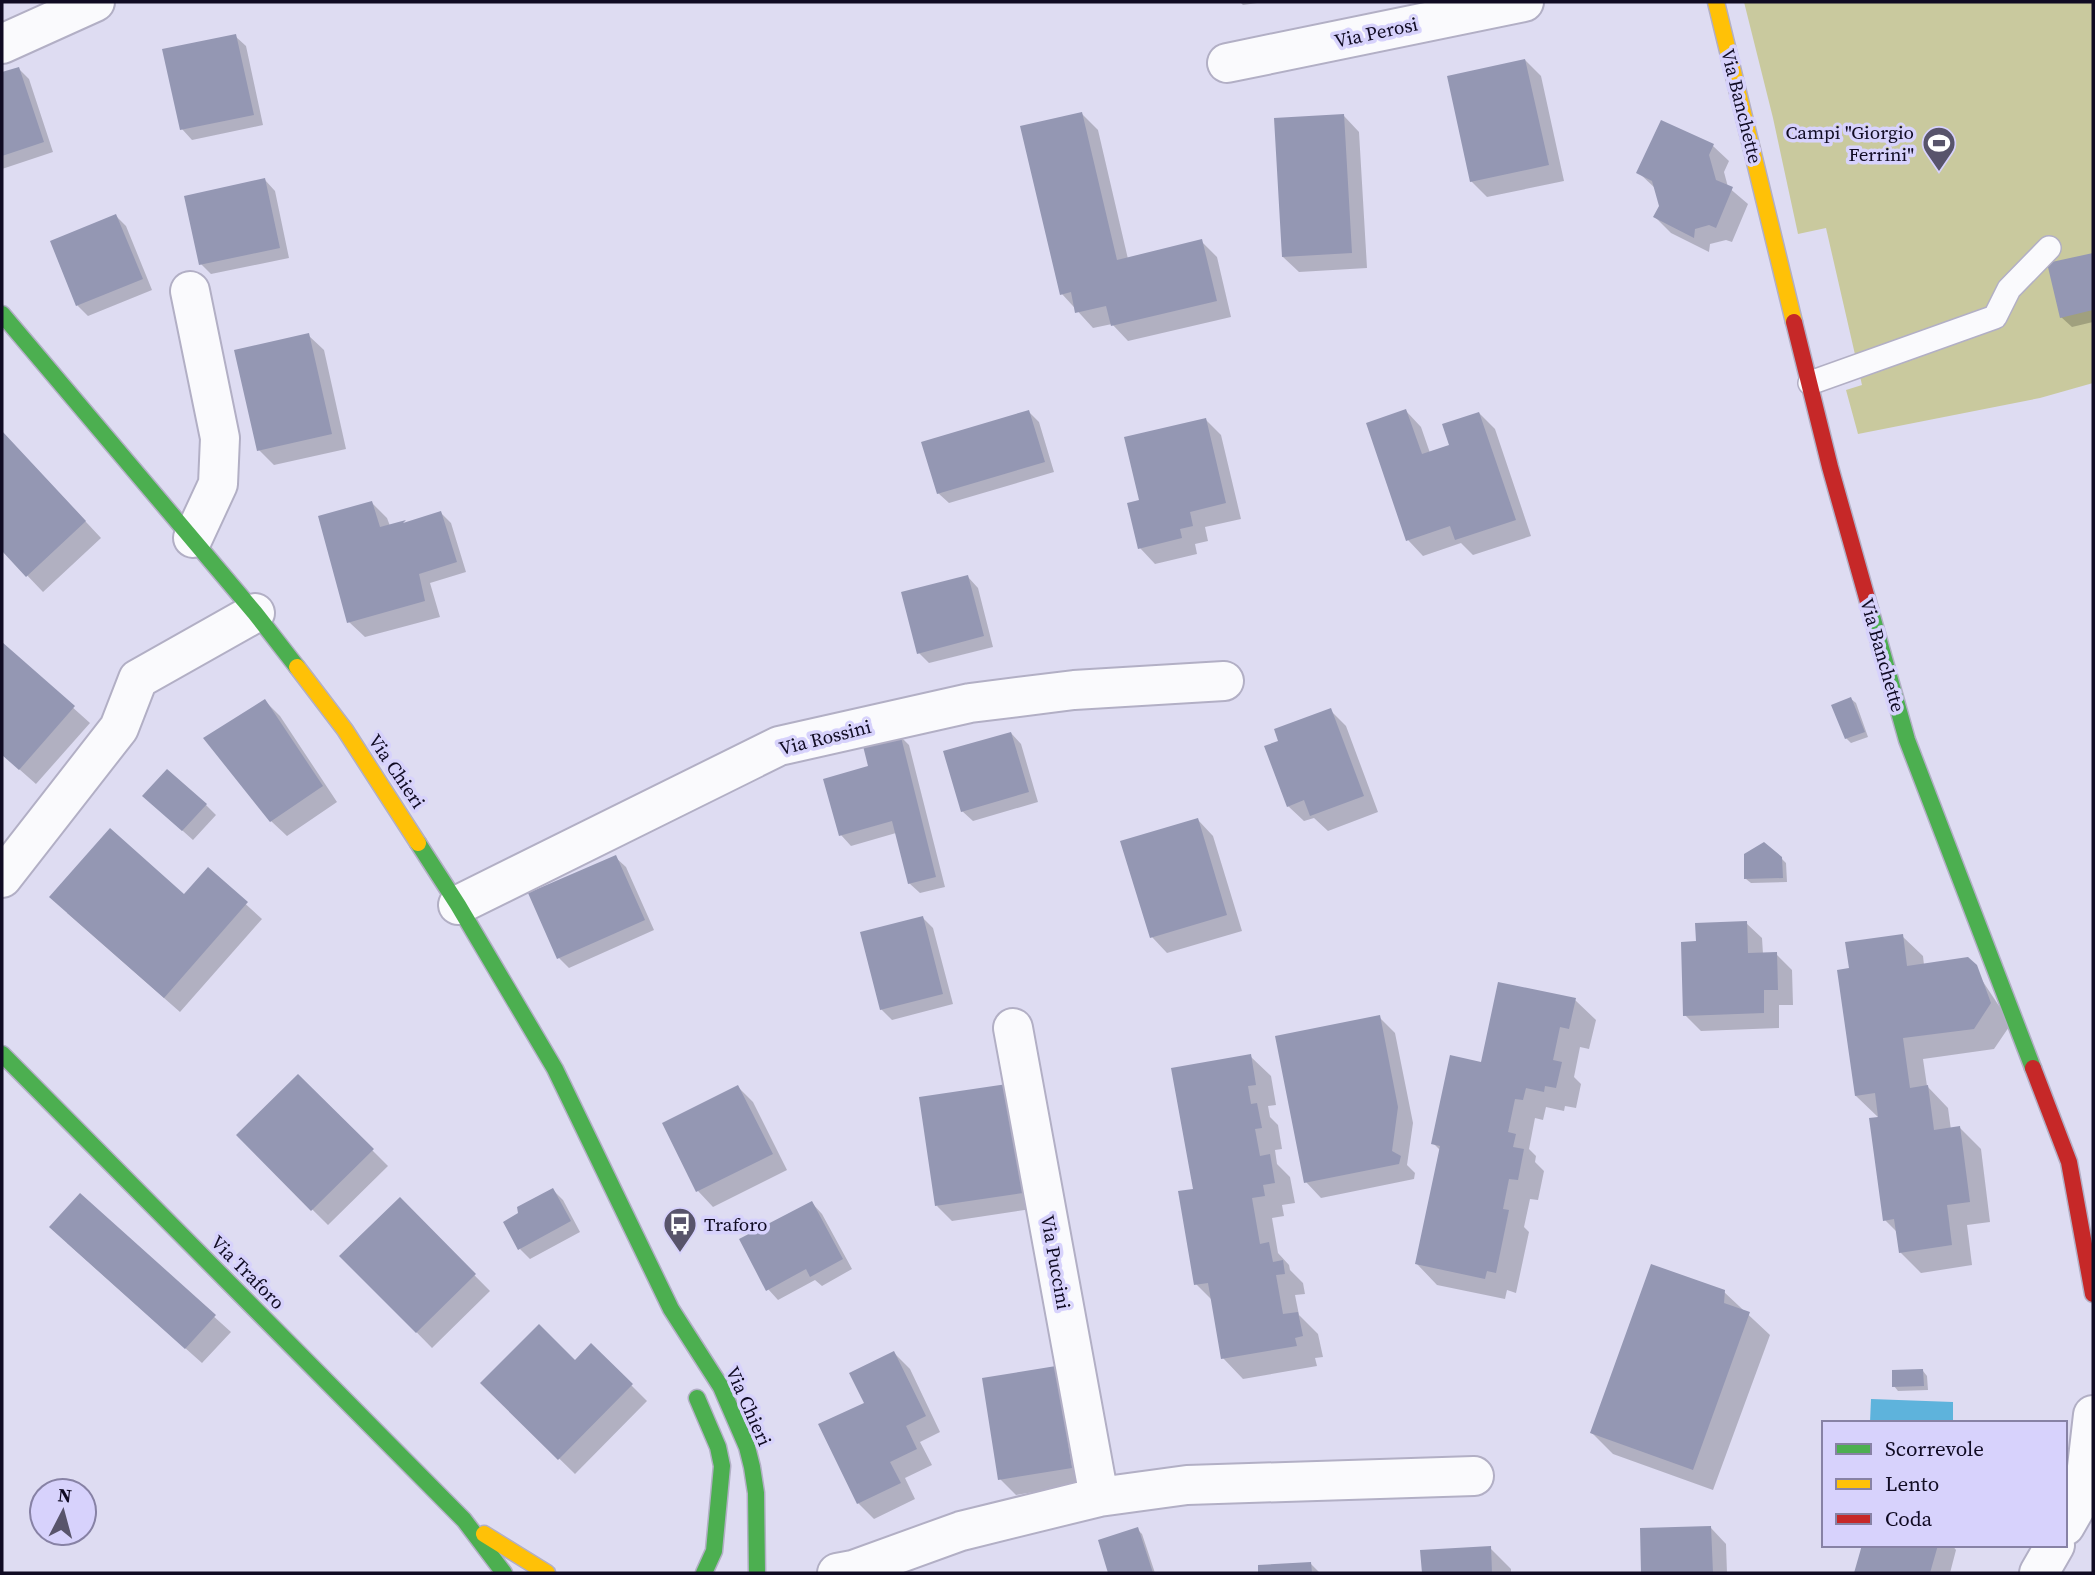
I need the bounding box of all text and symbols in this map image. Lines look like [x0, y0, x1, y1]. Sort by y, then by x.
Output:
street label: Via Perosi [1332, 10, 1420, 54]
street label: Via Banchette [1715, 46, 1769, 166]
place label: Campi "Giorgio Ferrini" [1785, 119, 1914, 167]
sports icon: Campi "Giorgio Ferrini" [1920, 124, 1958, 173]
street label: Via Banchette [1854, 595, 1912, 715]
street label: Via Rossini [776, 713, 874, 761]
street label: Via Chieri [363, 729, 432, 814]
bus stop icon: Traforo [661, 1205, 699, 1254]
place label: Traforo [704, 1211, 768, 1237]
street label: Via Puccini [1035, 1213, 1077, 1312]
street label: Via Traforo [205, 1229, 291, 1315]
street label: Via Chieri [720, 1362, 778, 1450]
legend [1822, 1421, 2067, 1547]
text: Scorrevole [1885, 1434, 1984, 1463]
text: Lento [1885, 1469, 1939, 1498]
north arrow [28, 1477, 98, 1547]
text: N [57, 1481, 73, 1509]
text: Coda [1885, 1504, 1932, 1533]

